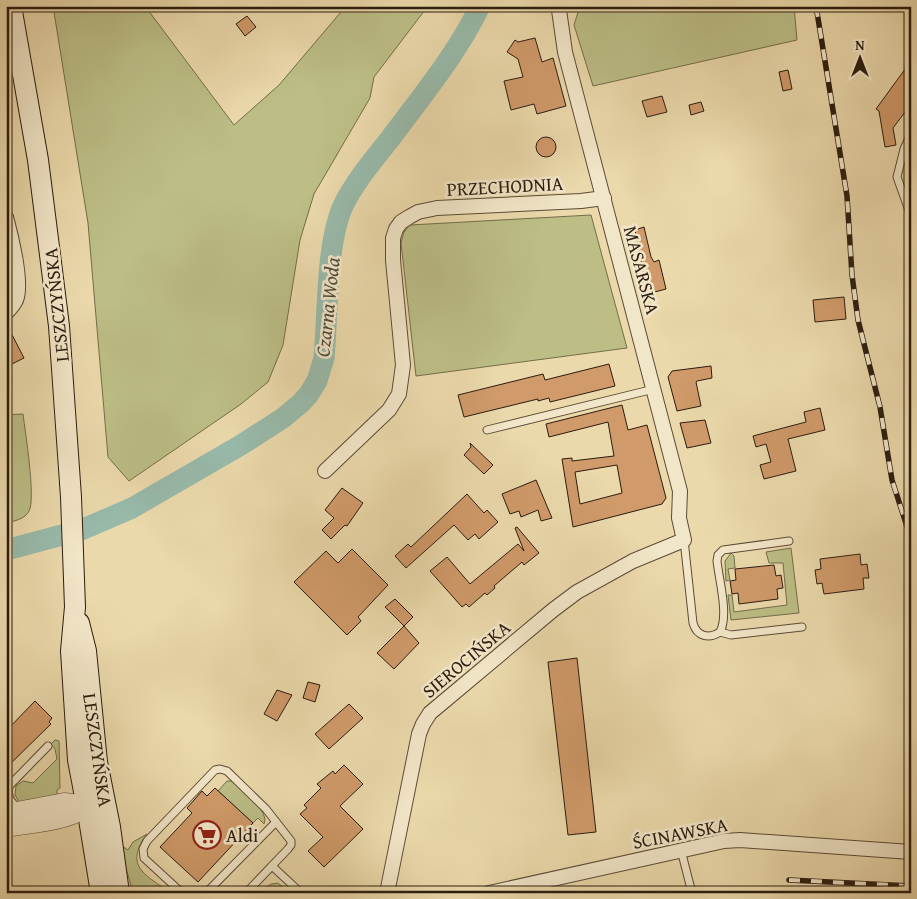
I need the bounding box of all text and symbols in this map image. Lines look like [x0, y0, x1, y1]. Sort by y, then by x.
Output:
north arrow [834, 32, 884, 82]
text: N [855, 35, 865, 55]
street label: PRZECHODNIA [446, 169, 564, 203]
street label: MASARSKA [617, 222, 667, 318]
street label: LESZCZYŃSKA [36, 246, 76, 363]
water label: Czarna Woda [307, 255, 347, 358]
street label: SIEROCIŃSKA [416, 613, 517, 704]
street label: LESZCZYŃSKA [76, 691, 120, 809]
street label: ŚCINAWSKA [630, 810, 730, 856]
supermarket icon: Aldi [192, 820, 222, 850]
place label: Aldi [226, 821, 258, 849]

